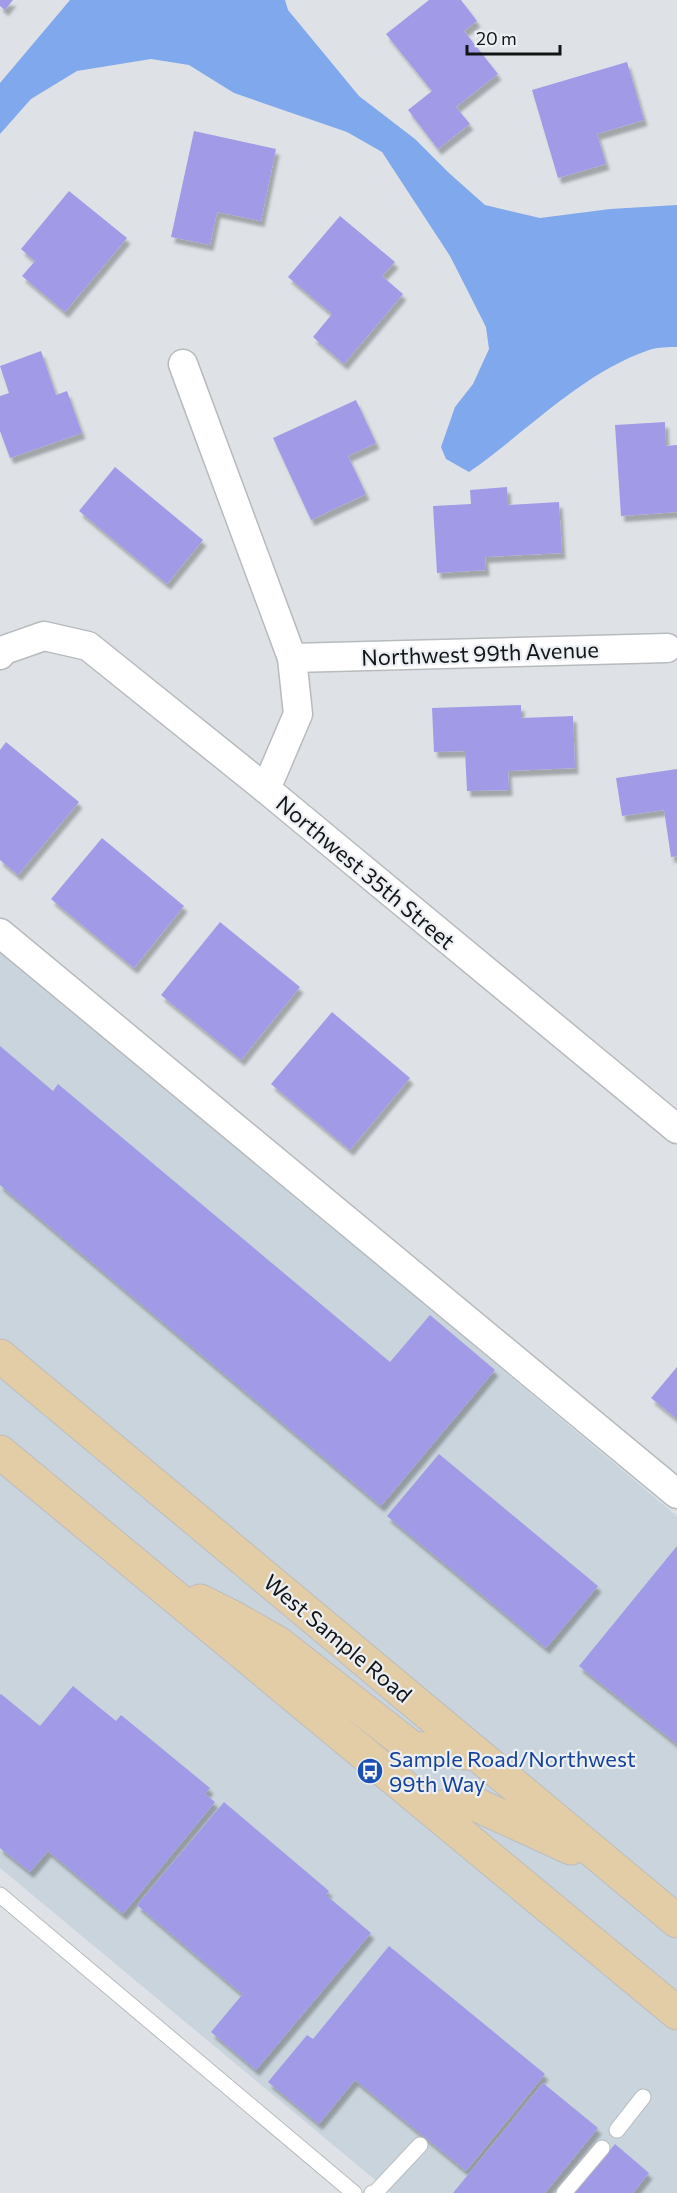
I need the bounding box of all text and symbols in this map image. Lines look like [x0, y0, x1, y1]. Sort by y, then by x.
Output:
scale bar [467, 18, 560, 56]
text: 20 m [476, 27, 517, 49]
street label: Northwest 99th Avenue [361, 635, 599, 671]
street label: Northwest 35th Street [271, 789, 461, 955]
street label: West Sample Road [258, 1568, 418, 1708]
place label: Sample Road/Northwest 99th Way [389, 1745, 636, 1797]
bus stop icon: Sample Road/Northwest 99th Way [355, 1756, 385, 1786]

